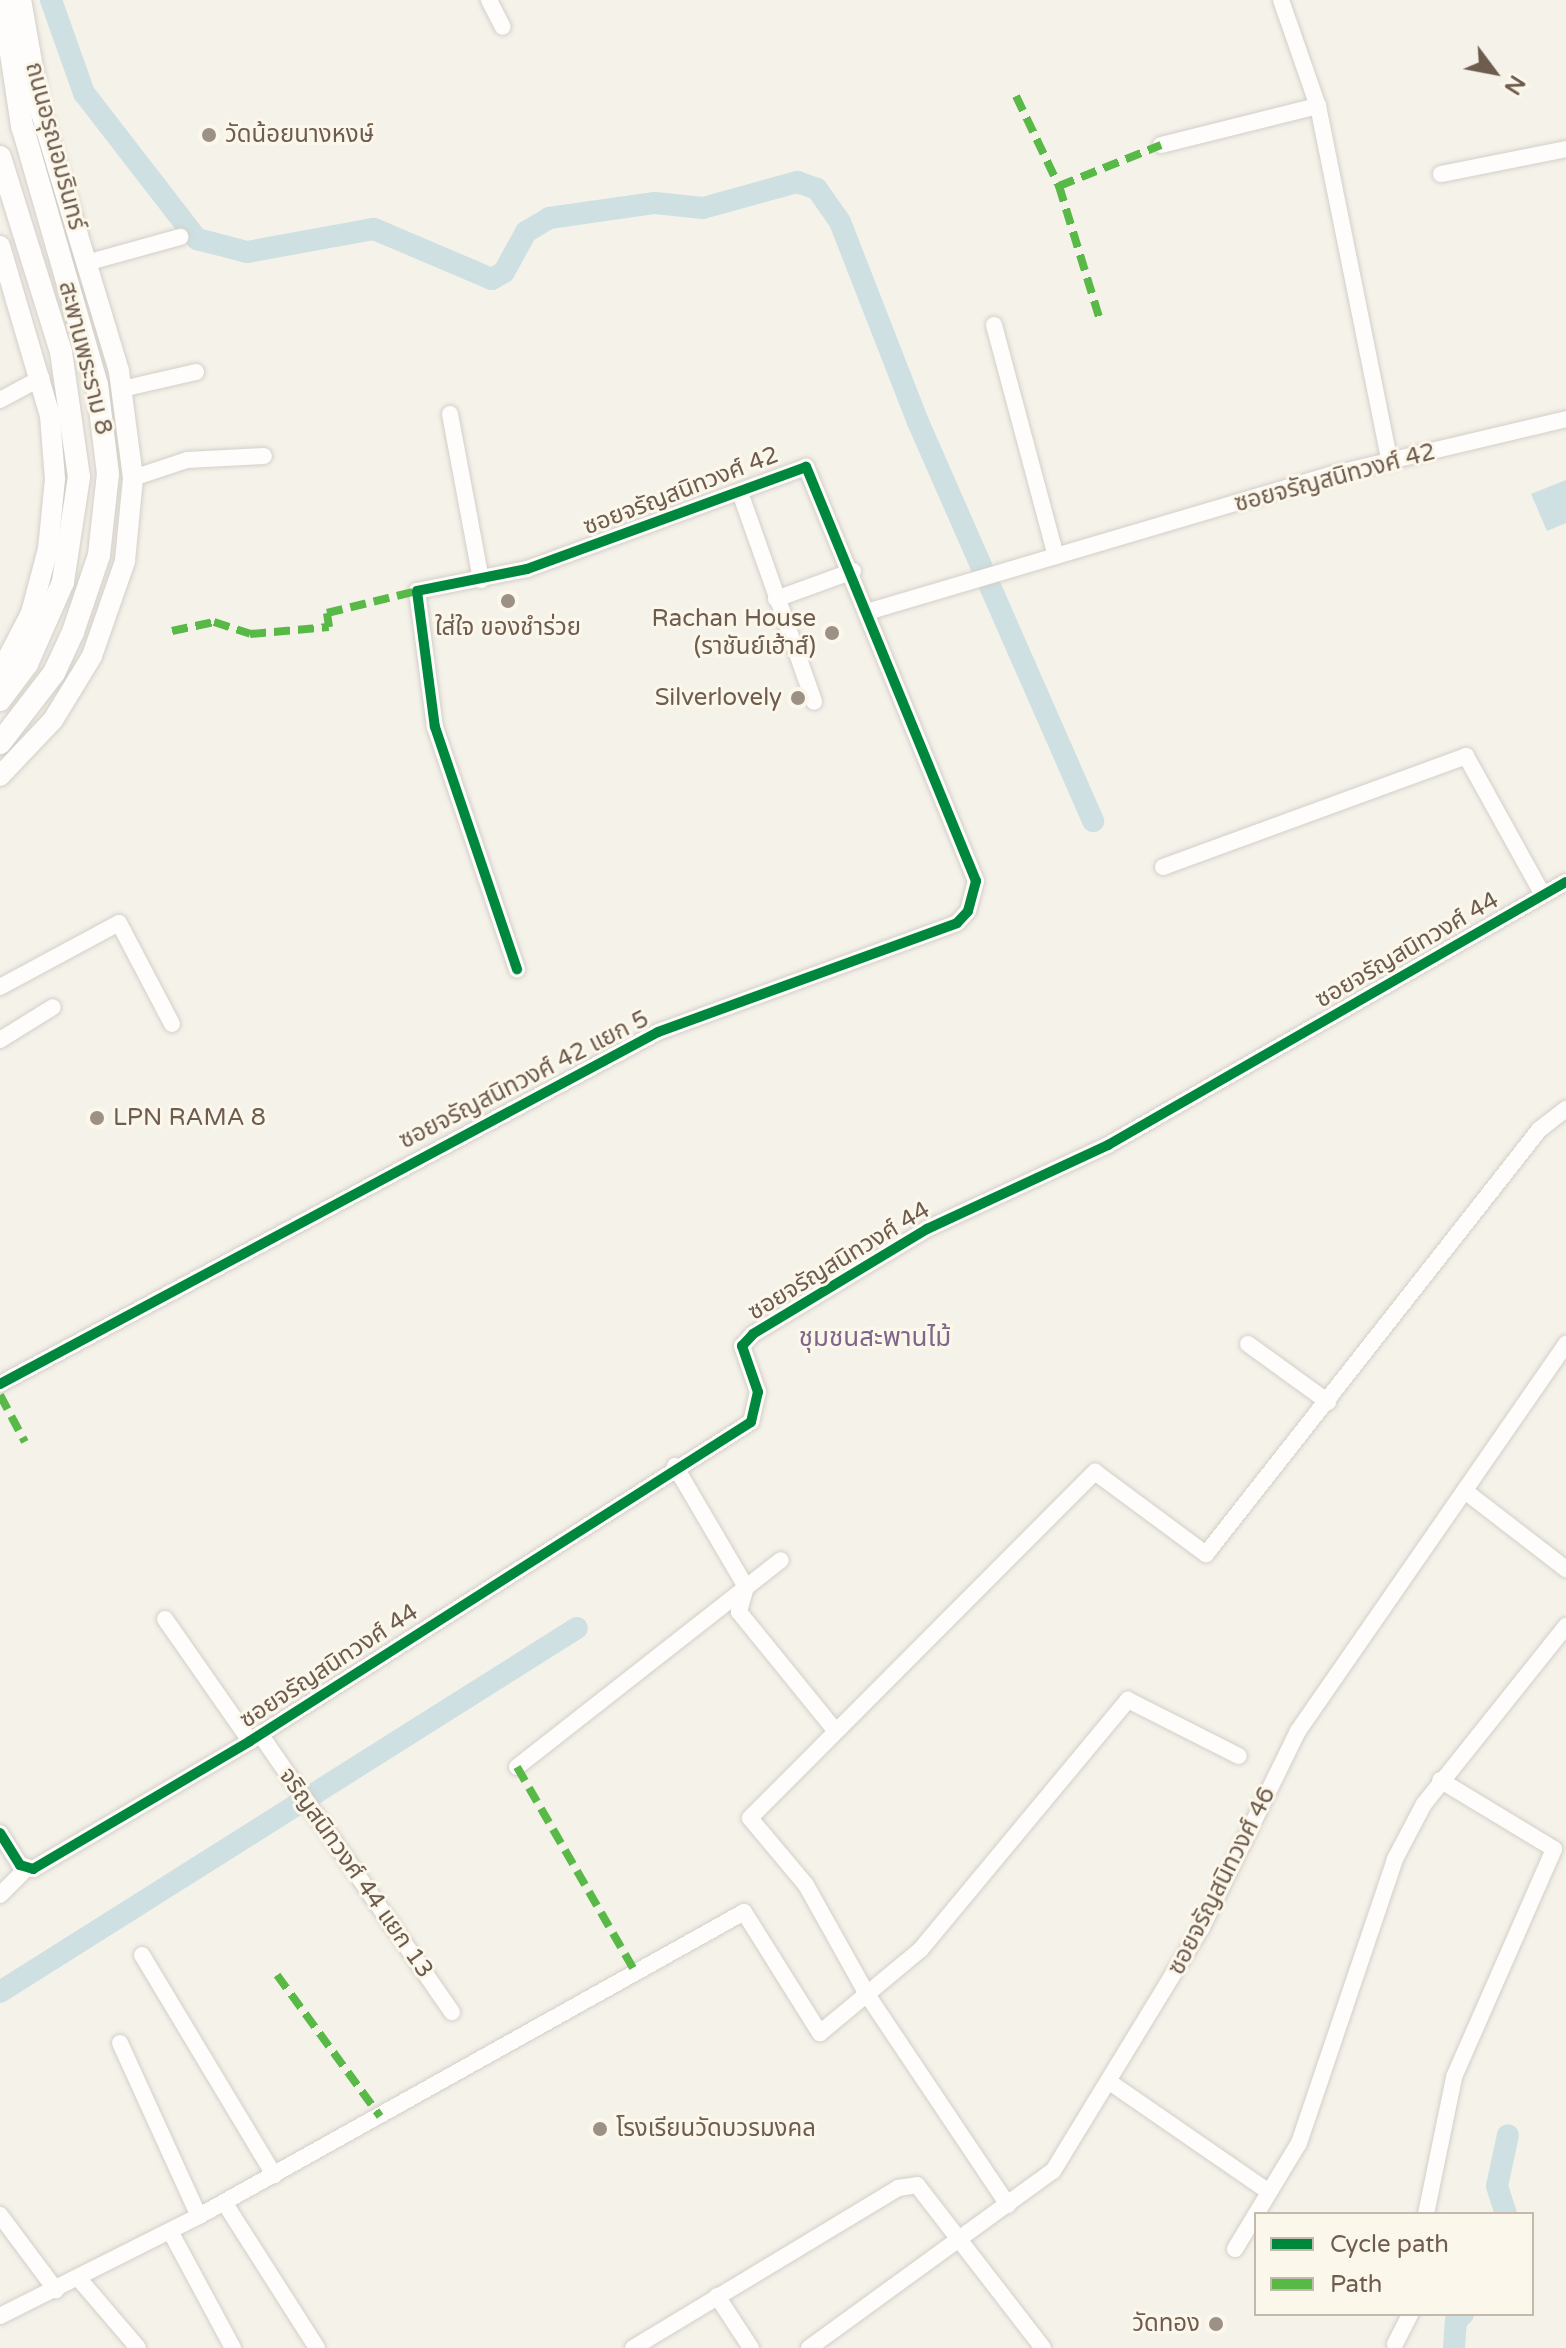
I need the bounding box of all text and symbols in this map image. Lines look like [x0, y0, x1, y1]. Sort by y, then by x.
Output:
north arrow [1454, 32, 1534, 112]
street label: ถนนอรุณอมรินทร์ [19, 59, 91, 233]
text: N [1499, 70, 1530, 99]
place label: วัดน้อยนางหงษ์ [225, 121, 374, 149]
marker: วัดน้อยนางหงษ์ [200, 126, 218, 144]
street label: สะพานพระราม 8 [52, 278, 118, 438]
street label: ซอยจรัญสนิทวงศ์ 42 [1231, 437, 1439, 519]
street label: ซอยจรัญสนิทวงศ์ 42 [579, 440, 783, 542]
marker: ใส่ใจ ของชำร่วย [499, 592, 517, 610]
place label: Rachan House (ราชันย์เฮ้าส์) [652, 605, 816, 661]
place label: ใส่ใจ ของชำร่วย [435, 614, 581, 642]
marker: Rachan House (ราชันย์เฮ้าส์) [823, 624, 841, 642]
place label: Silverlovely [655, 684, 782, 712]
marker: Silverlovely [789, 689, 807, 707]
street label: ซอยจรัญสนิทวงศ์ 44 [1310, 886, 1504, 1014]
street label: ซอยจรัญสนิทวงศ์ 42 แยก 5 [395, 1005, 653, 1155]
place label: LPN RAMA 8 [113, 1104, 266, 1132]
marker: LPN RAMA 8 [88, 1109, 106, 1127]
street label: ซอยจรัญสนิทวงศ์ 44 [743, 1195, 935, 1327]
district label: ชุมชนสะพานไม้ [799, 1322, 951, 1354]
street label: ซอยจรัญสนิทวงศ์ 44 [234, 1598, 424, 1734]
street label: จริญสนิทวงศ์ 44 แยก 13 [273, 1762, 439, 1984]
street label: ซอยจรัญสนิทวงศ์ 46 [1162, 1782, 1282, 1980]
place label: โรงเรียนวัดบวรมงคล [616, 2115, 816, 2143]
marker: โรงเรียนวัดบวรมงคล [591, 2120, 609, 2138]
legend [1254, 2212, 1534, 2316]
text: Cycle path [1330, 2230, 1449, 2259]
text: Path [1330, 2270, 1383, 2299]
place label: วัดทอง [1132, 2310, 1200, 2338]
marker: วัดทอง [1207, 2315, 1225, 2333]

